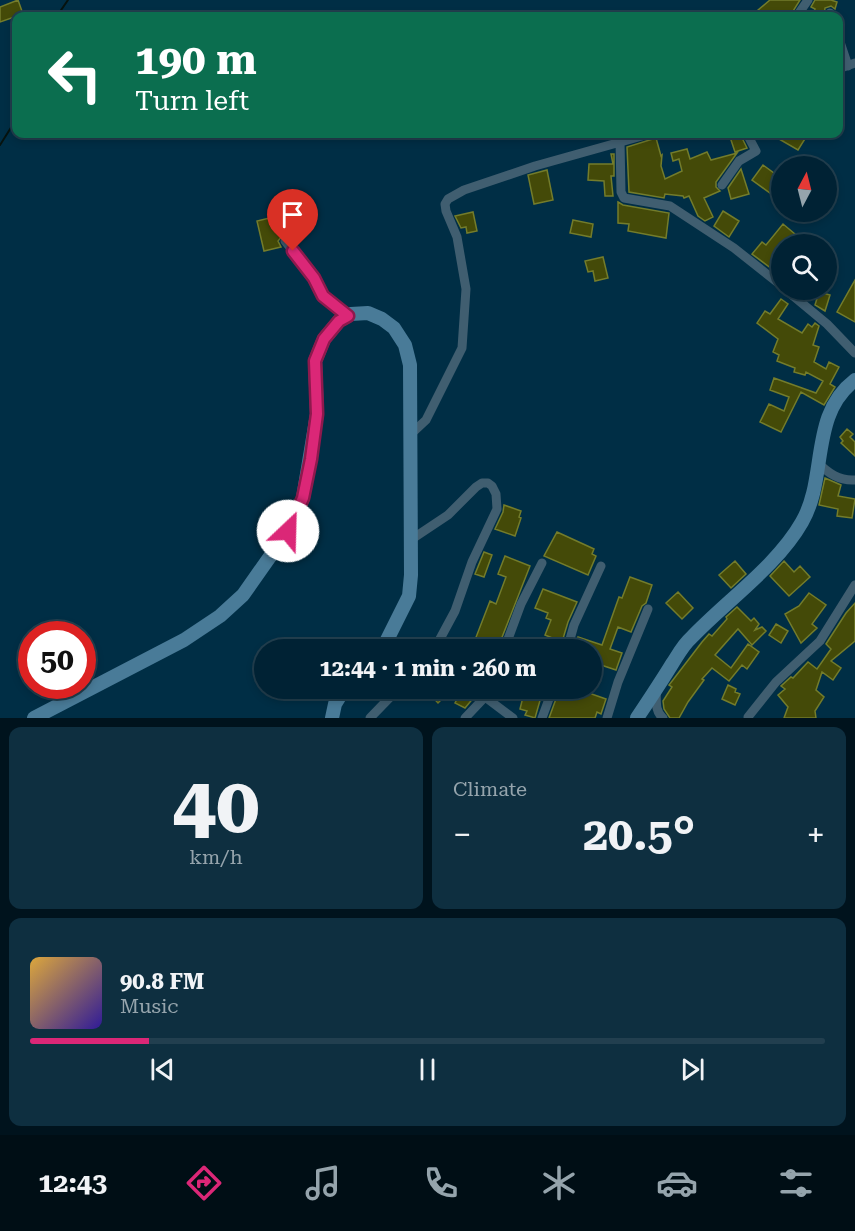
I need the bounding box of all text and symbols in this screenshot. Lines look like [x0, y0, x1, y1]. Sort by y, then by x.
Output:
text: 190 m [135, 35, 257, 84]
icon: left [36, 36, 114, 114]
text: Turn left [135, 85, 249, 117]
north arrow [771, 156, 837, 222]
map controls [771, 156, 837, 300]
pin [267, 189, 318, 251]
icon: arrive [276, 198, 309, 231]
button: search [771, 234, 837, 300]
position arrow [256, 499, 320, 563]
speed limit sign: 50 [18, 621, 96, 699]
text: 12:44 · 1 min · 260 m [319, 656, 537, 681]
text: 40 [172, 760, 260, 851]
text: Climate [453, 777, 527, 801]
text: 20.5° [583, 808, 695, 861]
text: − [453, 815, 471, 854]
text: + [807, 815, 825, 854]
text: km/h [189, 845, 243, 869]
text: 90.8 FM [120, 969, 204, 994]
text: Music [120, 994, 179, 1018]
icon: previous [146, 1053, 179, 1086]
icon: pause [411, 1053, 444, 1086]
icon: next [676, 1053, 709, 1086]
icon: directions [183, 1162, 225, 1204]
icon: music [302, 1162, 344, 1204]
icon: phone [420, 1162, 462, 1204]
icon: climate [538, 1162, 580, 1204]
icon: car [656, 1162, 698, 1204]
icon: filters [775, 1162, 817, 1204]
text: 12:43 [38, 1167, 107, 1199]

